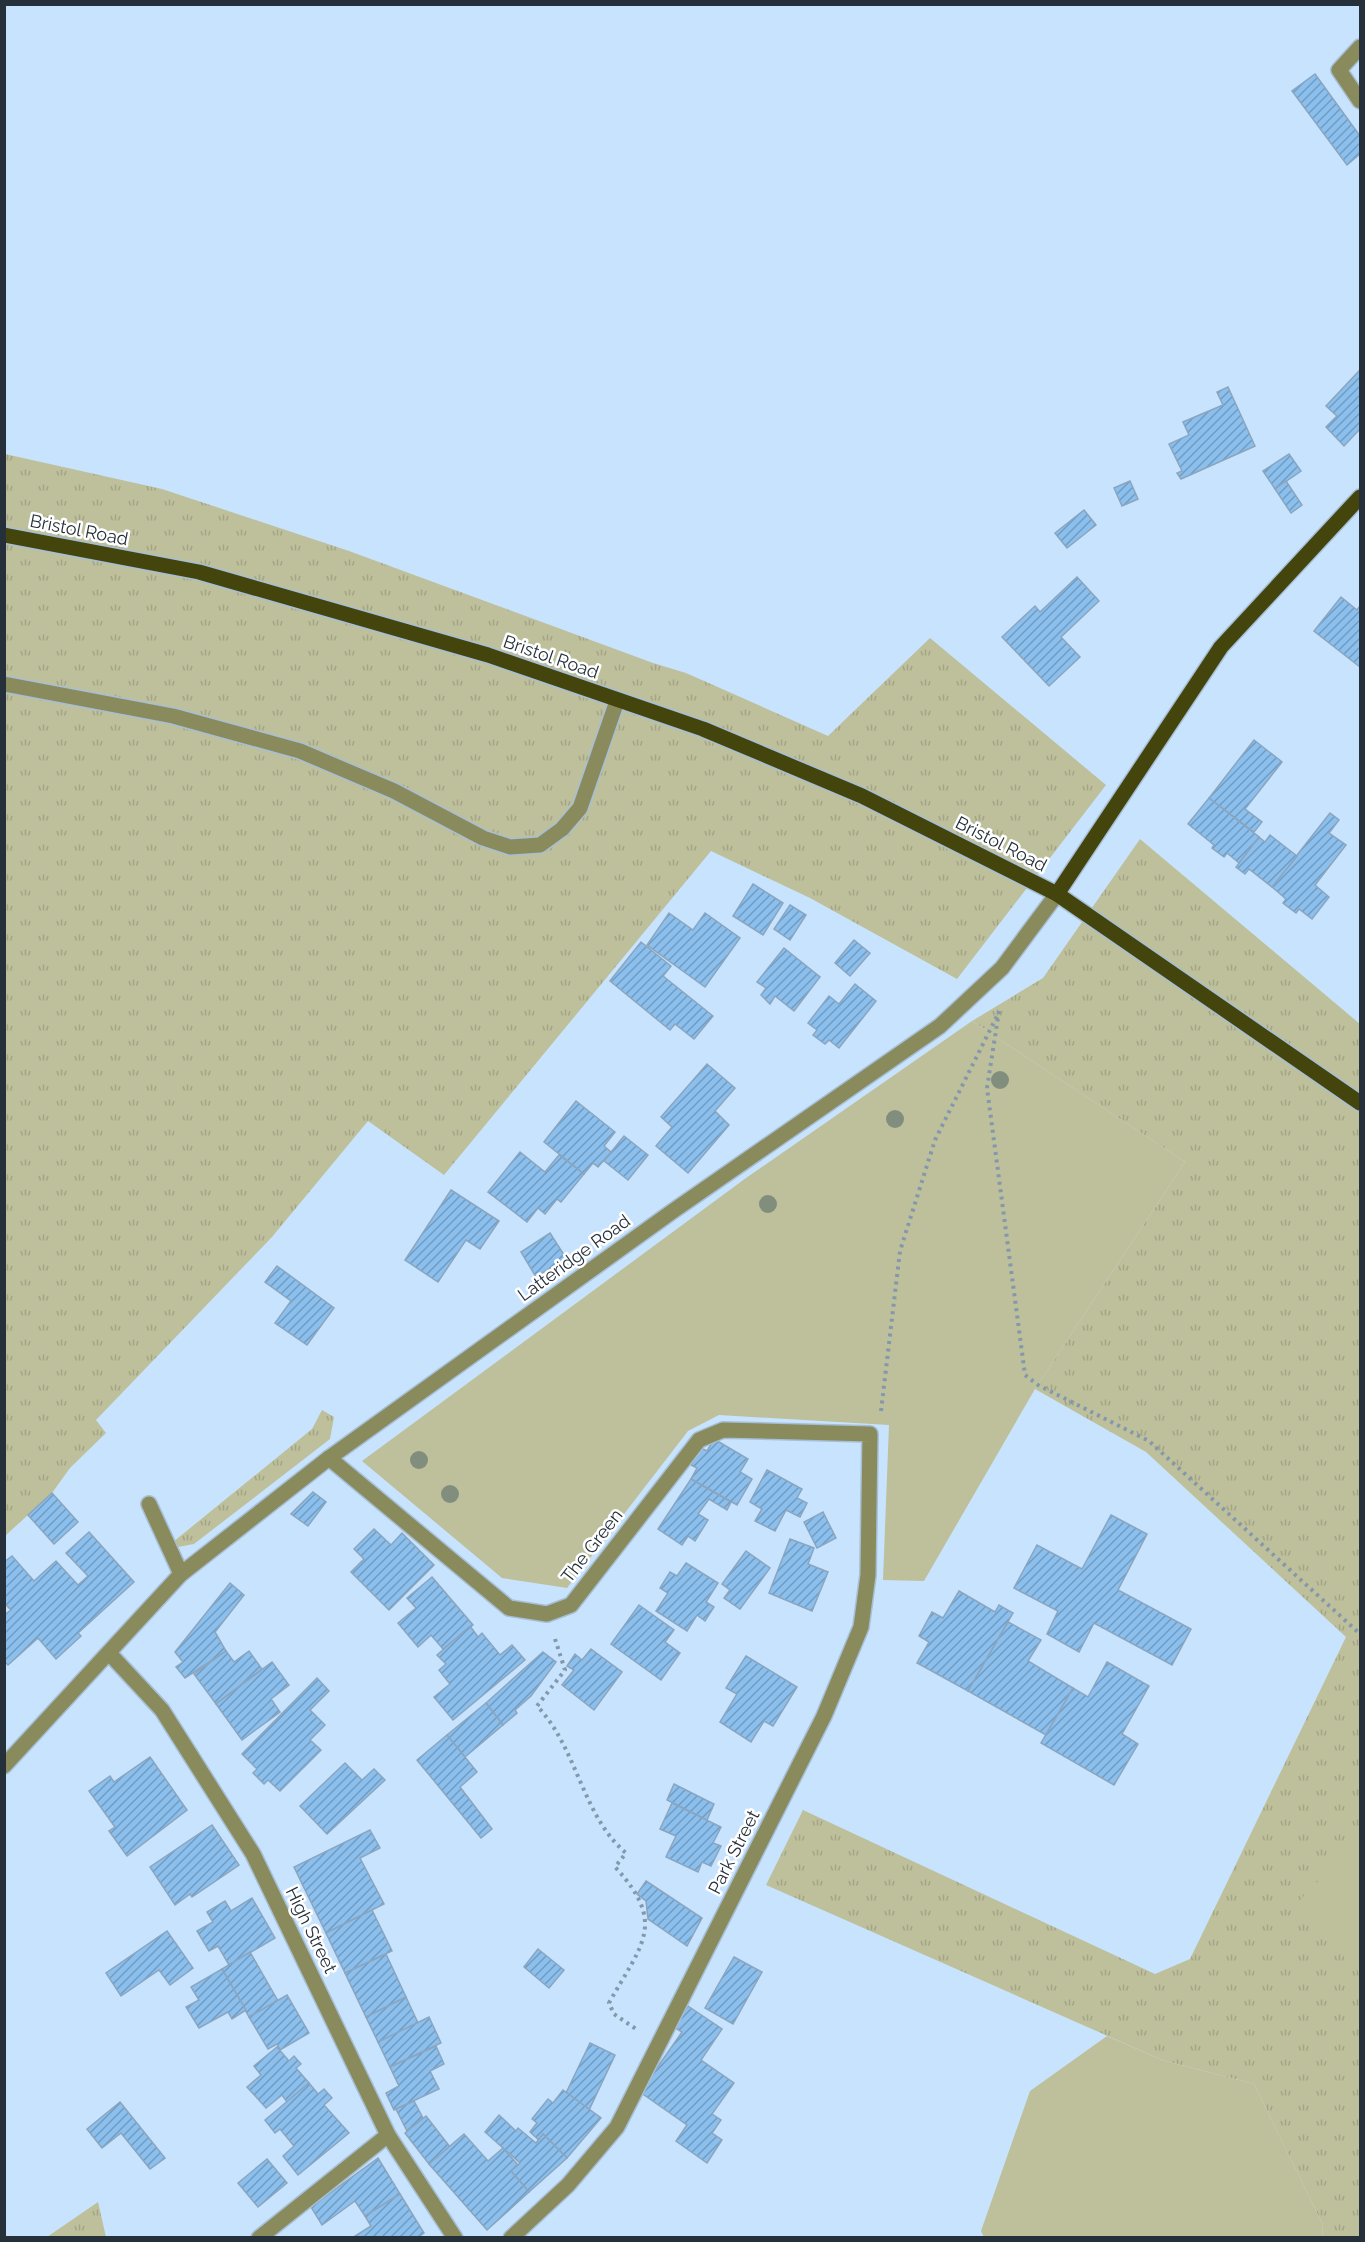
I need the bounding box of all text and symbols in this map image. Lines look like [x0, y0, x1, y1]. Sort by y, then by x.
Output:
street label: Bristol Road [28, 510, 130, 549]
street label: Bristol Road [501, 630, 602, 683]
street label: Bristol Road [952, 812, 1050, 876]
street label: Latteridge Road [513, 1210, 634, 1305]
street label: The Green [556, 1505, 627, 1587]
street label: Park Street [703, 1806, 764, 1897]
street label: High Street [282, 1883, 341, 1976]

